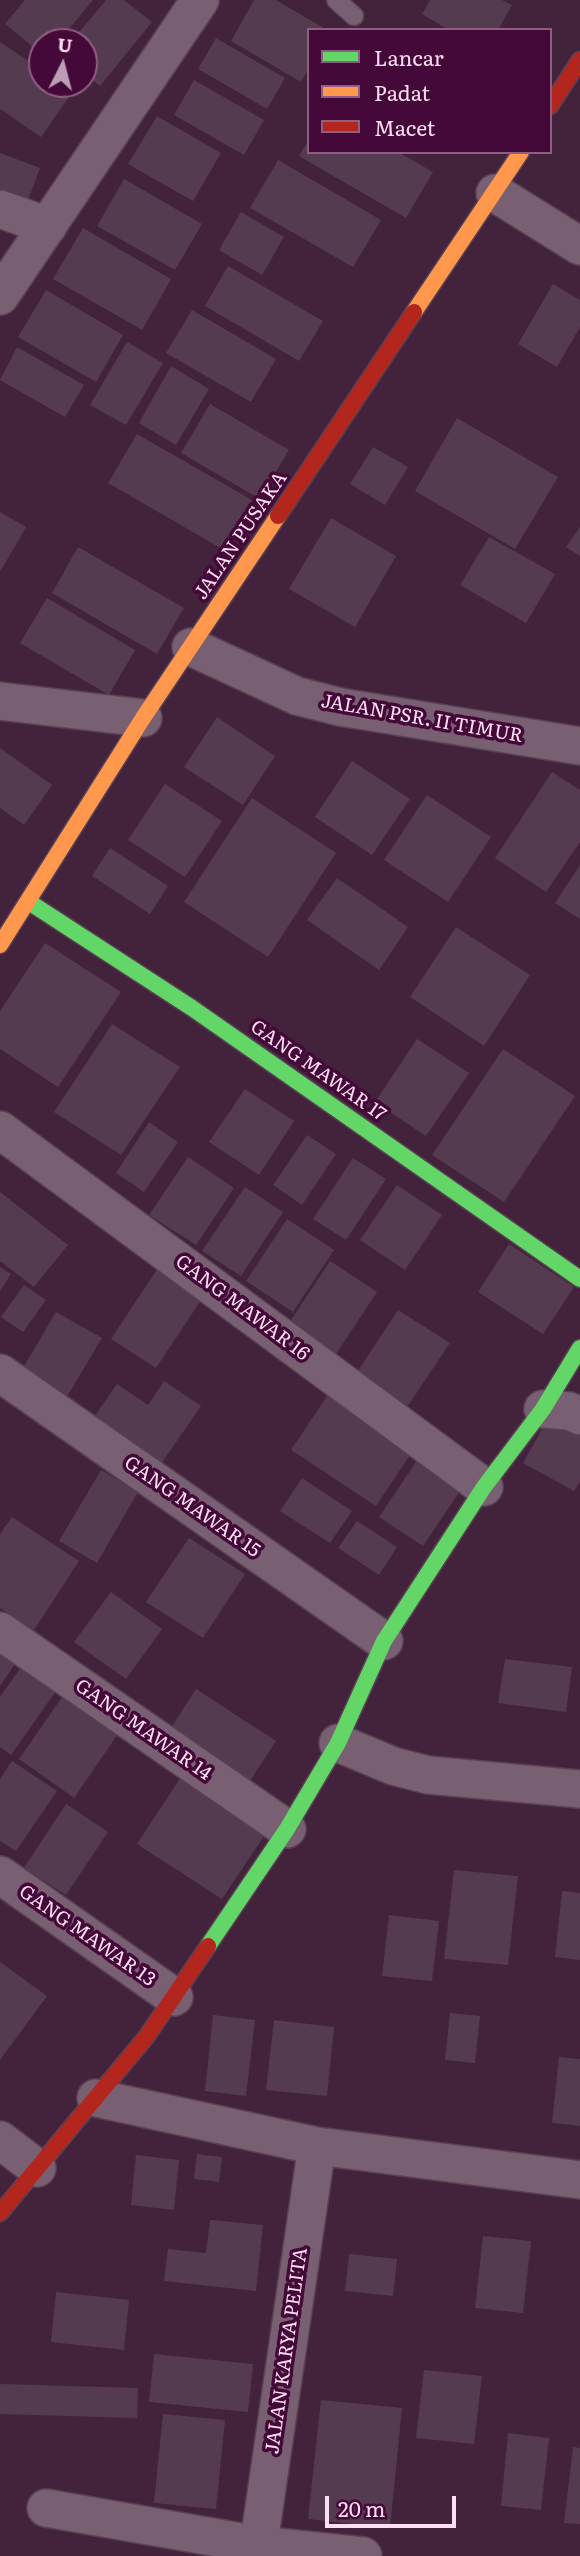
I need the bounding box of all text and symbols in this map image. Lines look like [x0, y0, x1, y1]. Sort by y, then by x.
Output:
north arrow [28, 28, 98, 98]
legend [307, 28, 552, 154]
text: U [56, 29, 74, 59]
text: Lancar [374, 41, 444, 72]
text: Padat [374, 76, 430, 107]
text: Macet [374, 111, 435, 142]
street label: JALAN PUSAKA [190, 468, 292, 604]
street label: JALAN PSR. II TIMUR [319, 690, 525, 748]
street label: GANG MAWAR 17 [246, 1016, 390, 1126]
street label: GANG MAWAR 16 [171, 1250, 313, 1366]
street label: GANG MAWAR 15 [120, 1452, 264, 1562]
street label: GANG MAWAR 14 [71, 1675, 215, 1785]
street label: GANG MAWAR 13 [14, 1880, 160, 1992]
street label: JALAN KARYA PELITA [261, 2246, 313, 2456]
scale bar [328, 2482, 459, 2526]
text: 20 m [338, 2492, 385, 2523]

